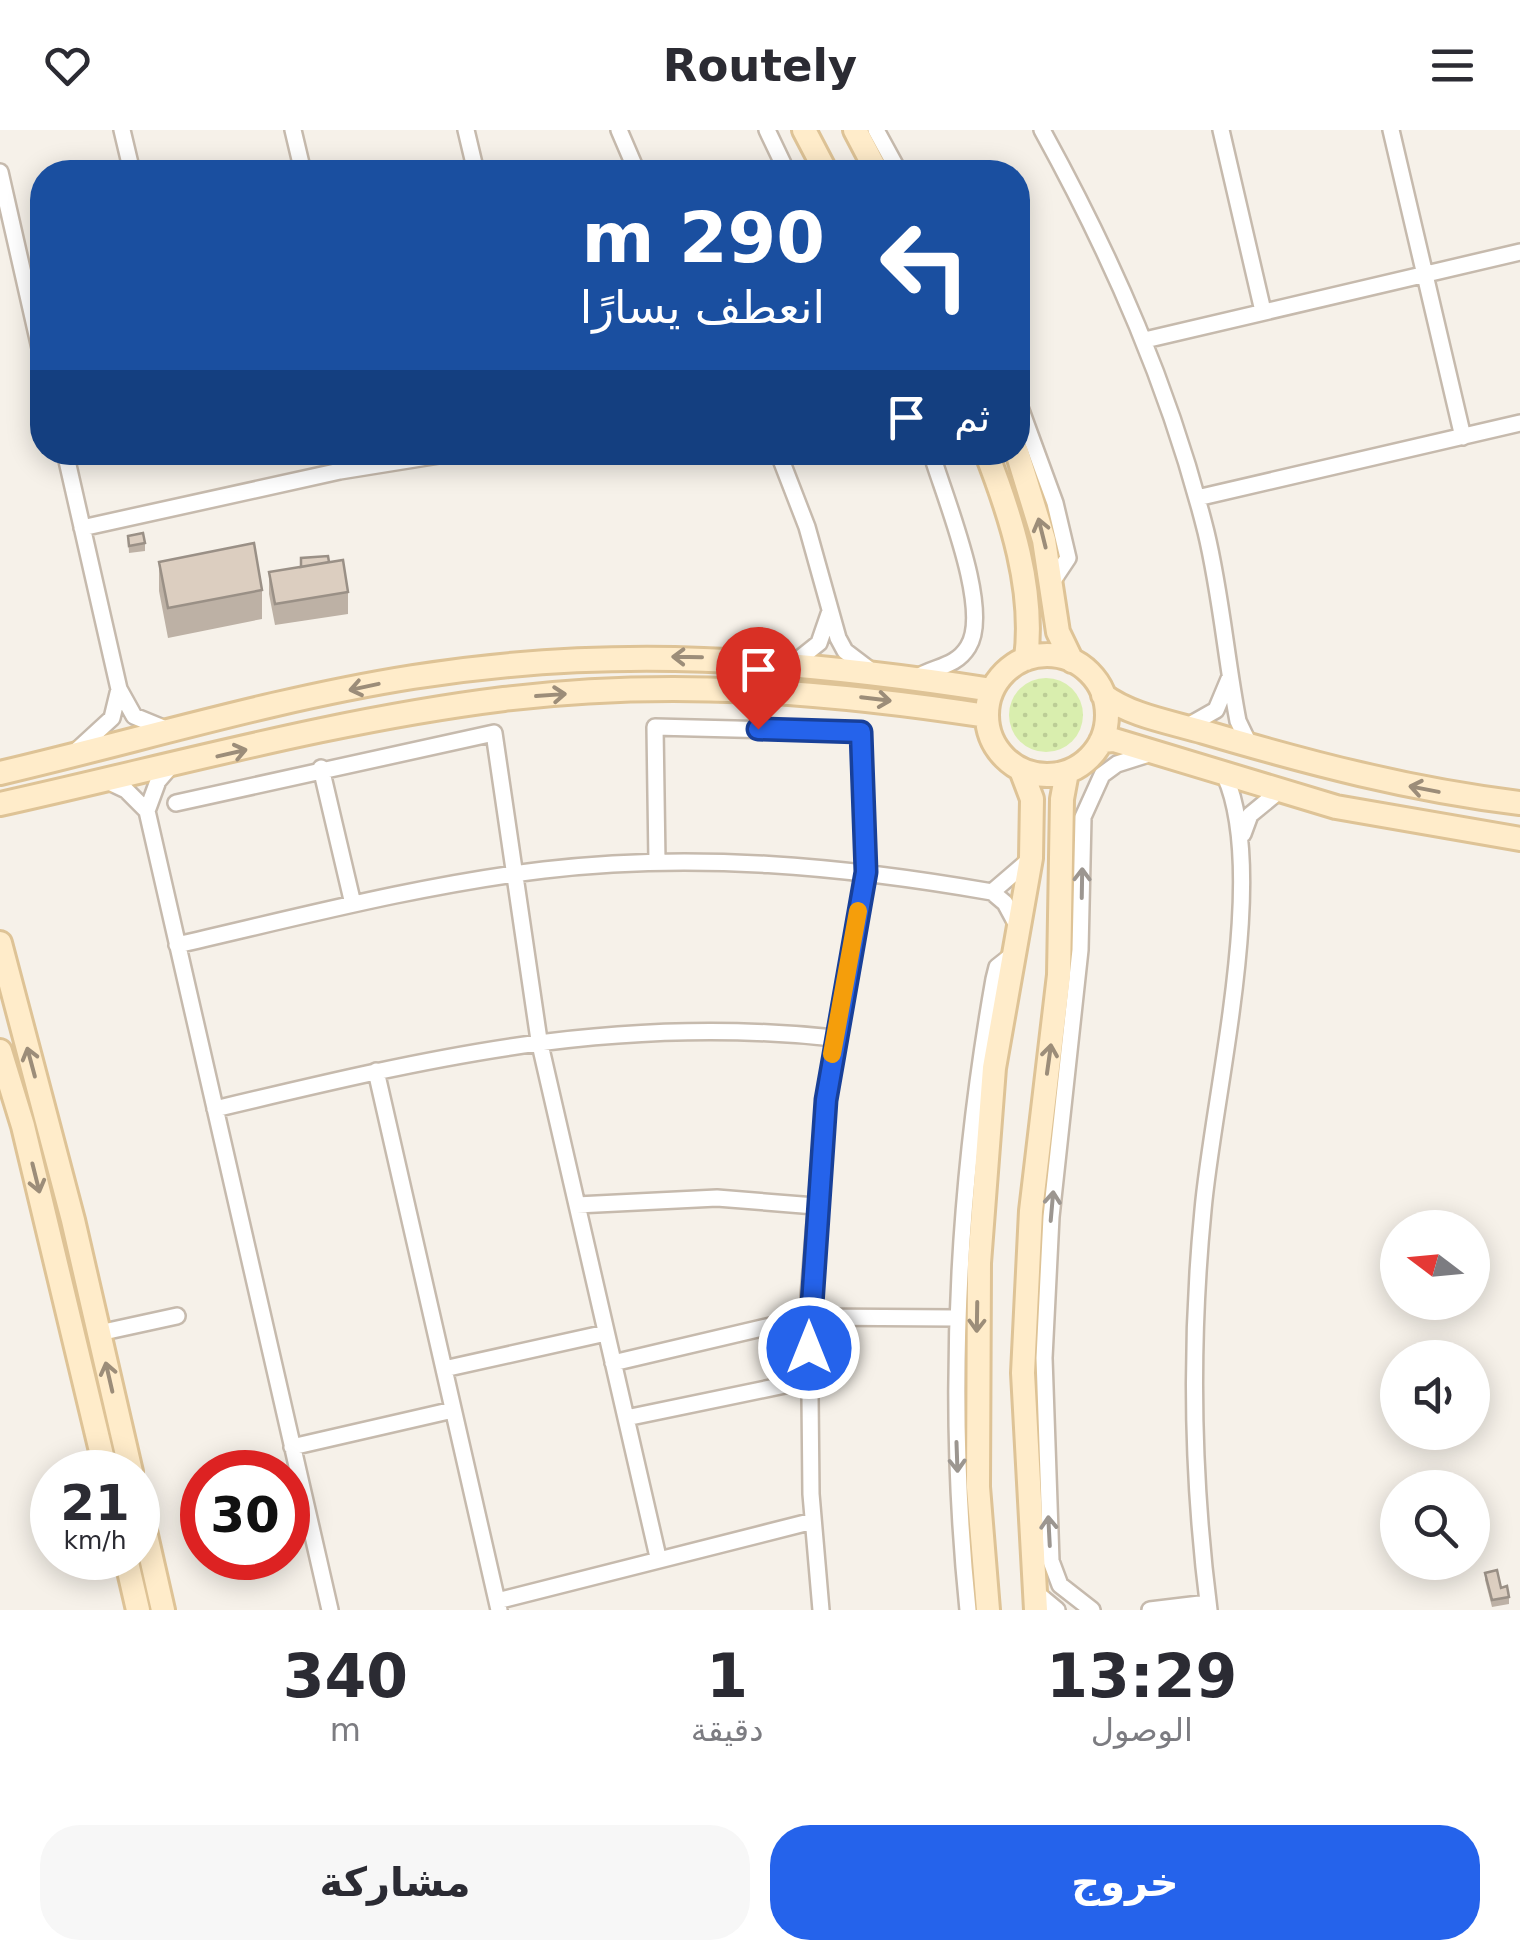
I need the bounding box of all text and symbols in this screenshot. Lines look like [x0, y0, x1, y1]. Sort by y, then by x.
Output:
icon: heart [40, 38, 95, 93]
icon: menu [1425, 38, 1480, 93]
text: Routely [663, 39, 857, 92]
text: 290 m [582, 197, 825, 279]
icon: left [860, 200, 990, 330]
text: انعطف يسارًا [580, 281, 825, 334]
icon: arrive [879, 390, 934, 445]
text: ثم [954, 396, 990, 440]
one-way arrow [1032, 518, 1050, 550]
pin [716, 627, 801, 730]
icon: arrive [731, 642, 786, 697]
one-way arrow [671, 648, 703, 667]
one-way arrow [349, 678, 381, 697]
one-way arrow [535, 685, 567, 704]
one-way arrow [859, 690, 891, 709]
one-way arrow [215, 743, 247, 761]
one-way arrow [1408, 779, 1440, 798]
one-way arrow [1072, 868, 1091, 900]
one-way arrow [1040, 1044, 1058, 1076]
one-way arrow [21, 1047, 40, 1078]
one-way arrow [27, 1162, 46, 1193]
one-way arrow [1042, 1191, 1061, 1223]
north arrow [1380, 1210, 1490, 1320]
map controls [1380, 1210, 1490, 1580]
position arrow [757, 1296, 861, 1400]
one-way arrow [968, 1300, 987, 1332]
button: sound [1380, 1340, 1490, 1450]
one-way arrow [99, 1362, 117, 1394]
one-way arrow [948, 1440, 967, 1473]
speed limit sign: 30 [180, 1450, 310, 1580]
button: search [1380, 1470, 1490, 1580]
text: 21 [60, 1474, 130, 1532]
one-way arrow [1039, 1516, 1058, 1548]
text: km/h [63, 1526, 127, 1555]
text: 340 [283, 1641, 408, 1711]
text: 1 [706, 1641, 748, 1711]
text: 13:29 [1046, 1641, 1237, 1711]
text: m [330, 1711, 361, 1749]
text: دقيقة [691, 1711, 763, 1749]
text: الوصول [1091, 1711, 1193, 1749]
button: مشاركة [40, 1825, 750, 1940]
button: خروج [770, 1825, 1480, 1940]

